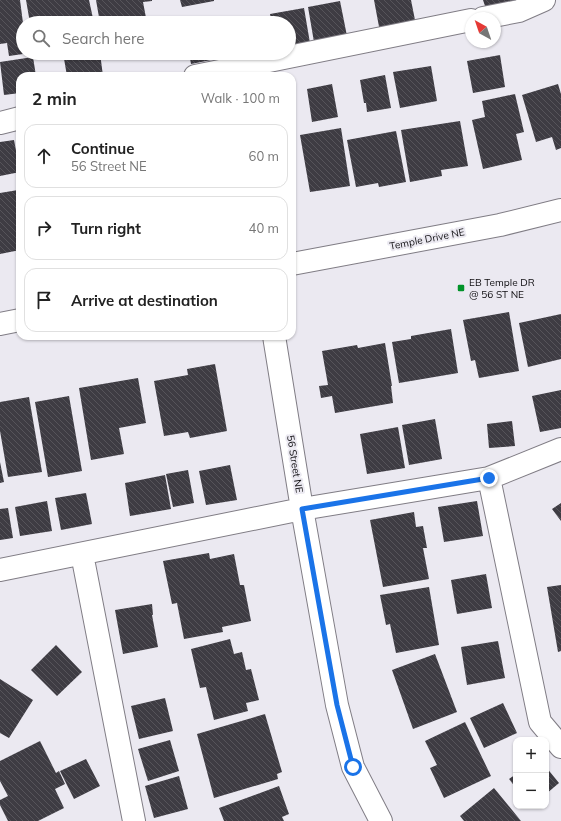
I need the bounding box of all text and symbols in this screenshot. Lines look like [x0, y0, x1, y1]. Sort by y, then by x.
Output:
north arrow [465, 12, 501, 48]
search box [16, 16, 296, 60]
icon: search [30, 27, 52, 49]
text: Search here [62, 29, 144, 48]
text: 2 min [32, 88, 77, 109]
text: Walk · 100 m [201, 90, 280, 106]
text: Continue [71, 139, 134, 158]
icon: ahead [33, 145, 55, 167]
text: 60 m [249, 148, 279, 164]
text: 56 Street NE [71, 158, 147, 174]
icon: right [33, 217, 55, 239]
text: Turn right [71, 219, 141, 238]
text: 40 m [249, 220, 279, 236]
street label: Temple Drive NE [388, 225, 466, 253]
place label: EB Temple DR @ 56 ST NE [469, 276, 535, 301]
marker: EB Temple DR @ 56 ST NE [456, 283, 466, 293]
icon: arrive [33, 289, 55, 311]
text: Arrive at destination [71, 291, 218, 310]
street label: 56 Street NE [284, 434, 306, 494]
route end [480, 469, 498, 487]
map controls [513, 737, 549, 809]
button: + [513, 737, 549, 773]
route start [344, 758, 362, 776]
button: − [513, 773, 549, 809]

